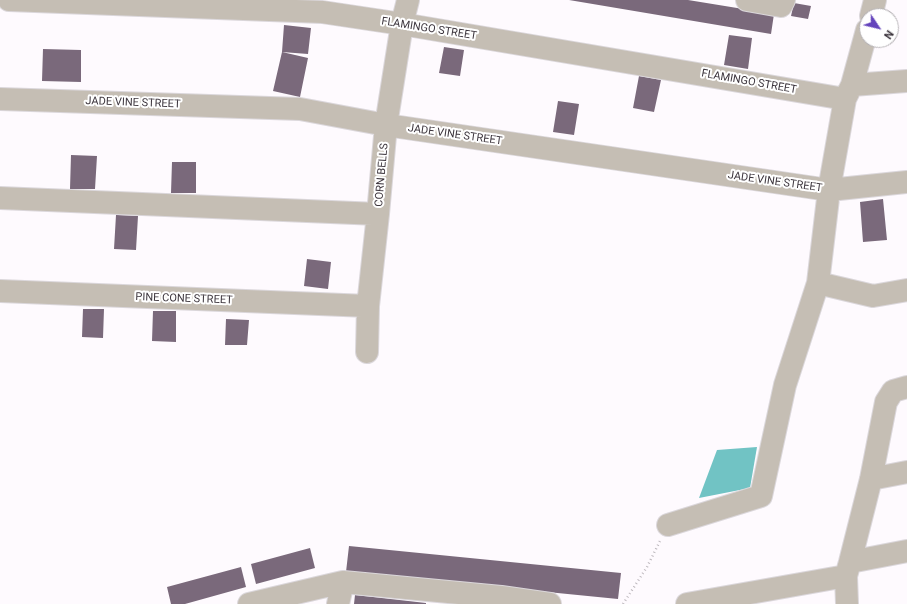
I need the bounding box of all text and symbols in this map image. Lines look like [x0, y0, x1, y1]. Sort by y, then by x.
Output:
north arrow [859, 8, 899, 48]
street label: FLAMINGO STREET [380, 15, 478, 43]
text: N [881, 28, 896, 41]
street label: FLAMINGO STREET [700, 67, 798, 97]
street label: JADE VINE STREET [85, 95, 181, 111]
street label: JADE VINE STREET [407, 122, 503, 148]
street label: CORN BELLS [373, 143, 391, 207]
street label: JADE VINE STREET [727, 169, 823, 195]
street label: PINE CONE STREET [135, 291, 233, 307]

